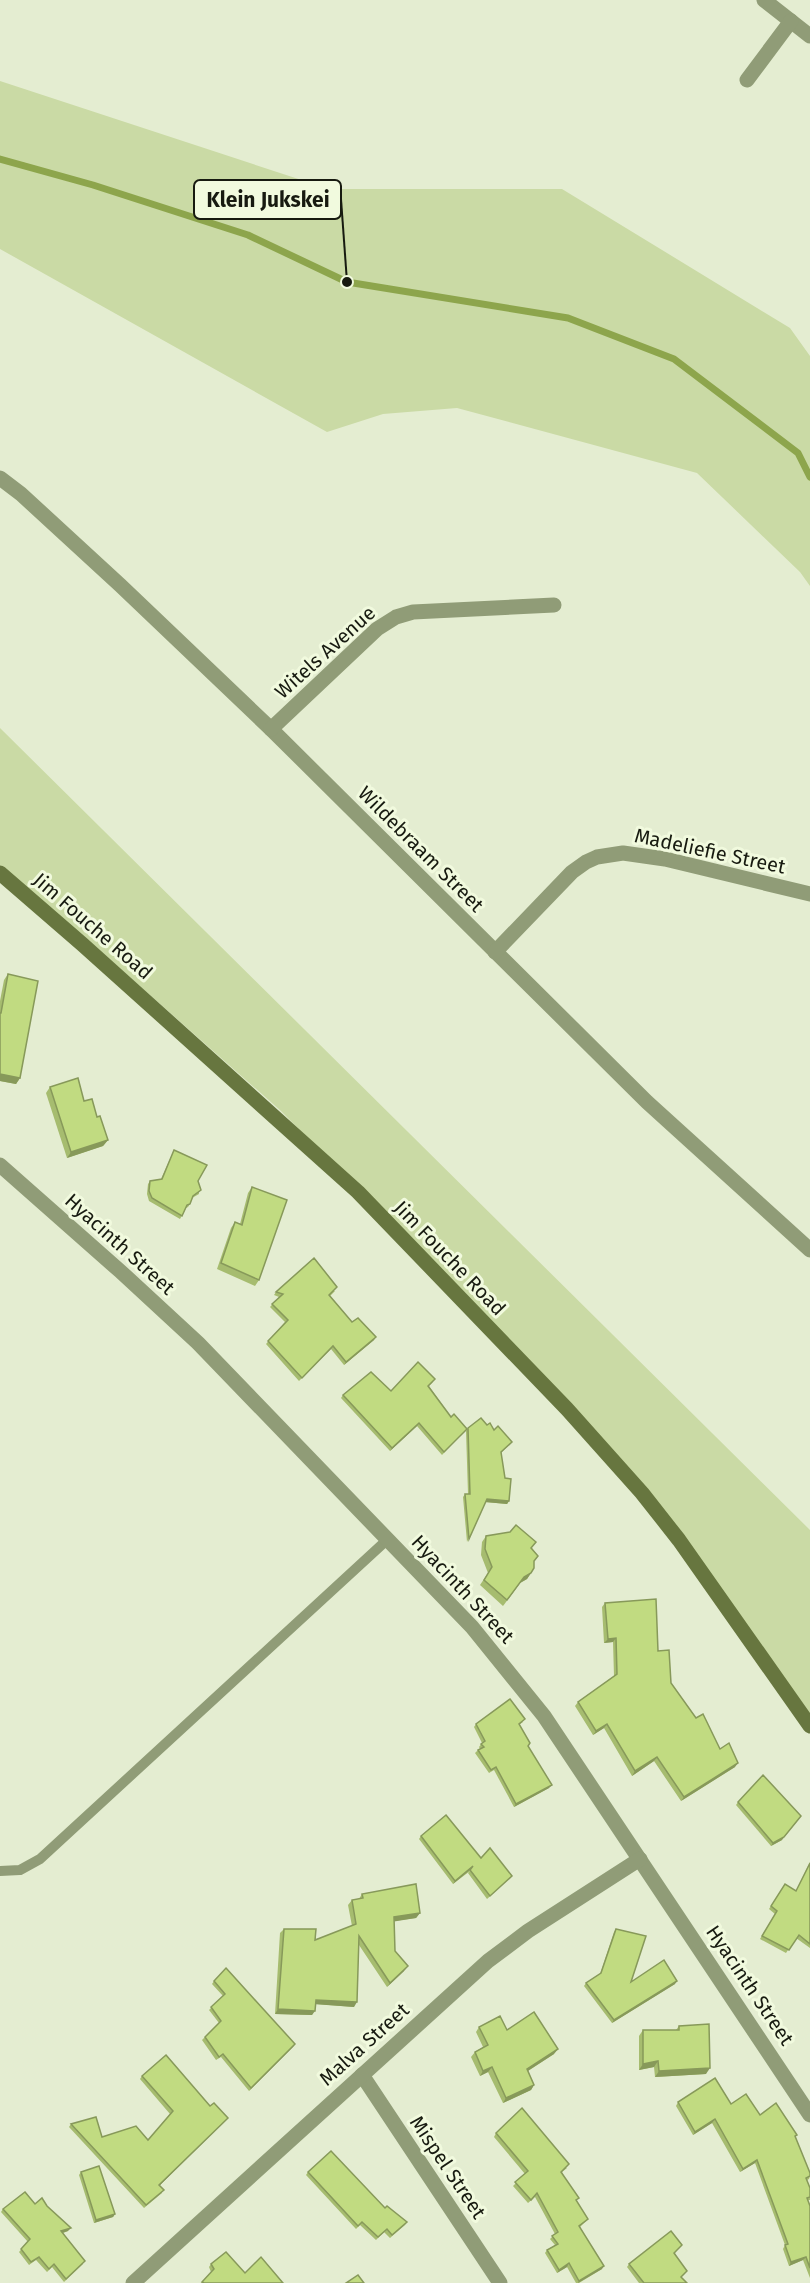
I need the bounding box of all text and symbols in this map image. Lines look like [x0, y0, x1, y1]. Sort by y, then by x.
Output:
callout: Klein Jukskei [194, 180, 341, 219]
text: Klein Jukskei [206, 187, 330, 213]
street label: Witels Avenue [270, 601, 380, 703]
street label: Wildebraam Street [353, 781, 489, 917]
street label: Madeliefie Street [632, 823, 788, 879]
street label: Jim Fouche Road [28, 868, 158, 984]
street label: Hyacinth Street [60, 1188, 180, 1300]
street label: Jim Fouche Road [389, 1196, 511, 1320]
street label: Hyacinth Street [407, 1530, 520, 1649]
street label: Hyacinth Street [701, 1920, 799, 2050]
street label: Malva Street [314, 1997, 414, 2090]
street label: Mispel Street [405, 2111, 492, 2224]

